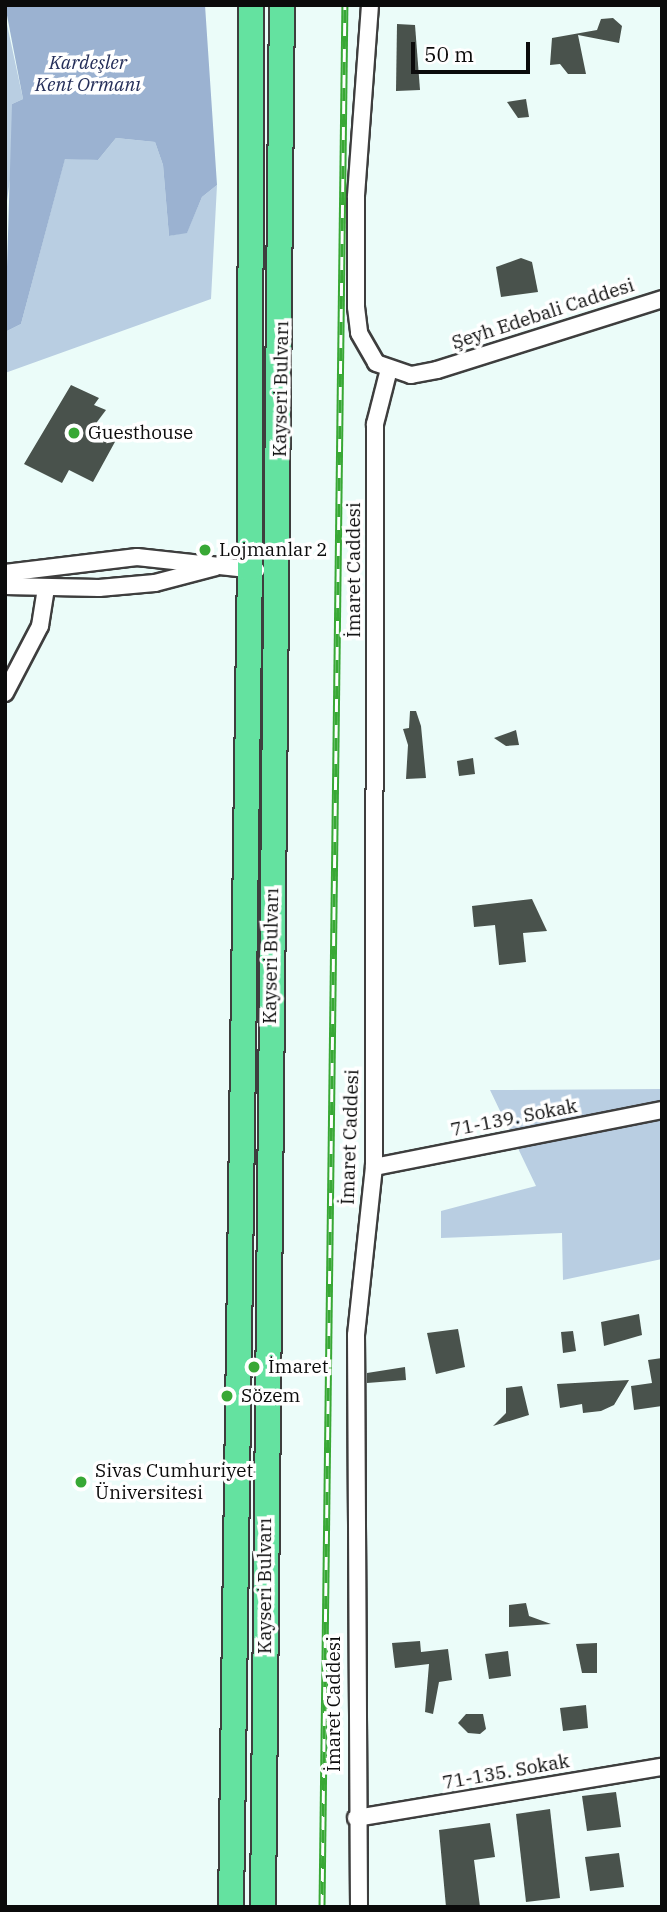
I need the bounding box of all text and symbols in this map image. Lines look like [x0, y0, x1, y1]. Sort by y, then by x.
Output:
scale bar [415, 28, 534, 72]
text: 50 m [424, 40, 474, 68]
park label: Kardeşler Kent Ormanı [35, 52, 141, 96]
street label: Şeyh Edebali Caddesi [449, 274, 637, 354]
street label: Kayseri Bulvarı [268, 321, 294, 457]
place label: Guesthouse [88, 422, 193, 444]
marker: Guesthouse [66, 425, 82, 441]
street label: İmaret Caddesi [343, 502, 365, 638]
place label: Lojmanlar 2 [219, 539, 328, 561]
marker: Lojmanlar 2 [197, 542, 213, 558]
street label: Kayseri Bulvarı [258, 888, 284, 1024]
street label: İmaret Caddesi [336, 1069, 364, 1205]
street label: 71-139. Sokak [449, 1095, 579, 1141]
place label: İmaret [268, 1356, 328, 1378]
marker: İmaret [246, 1359, 262, 1375]
place label: Sözem [241, 1385, 300, 1407]
marker: Sözem [219, 1388, 235, 1404]
place label: Sivas Cumhuriyet Üniversitesi [95, 1460, 253, 1504]
marker: Sivas Cumhuriyet Üniversitesi [73, 1474, 89, 1490]
street label: Kayseri Bulvarı [254, 1518, 276, 1654]
street label: İmaret Caddesi [323, 1636, 345, 1772]
street label: 71-135. Sokak [441, 1750, 571, 1794]

